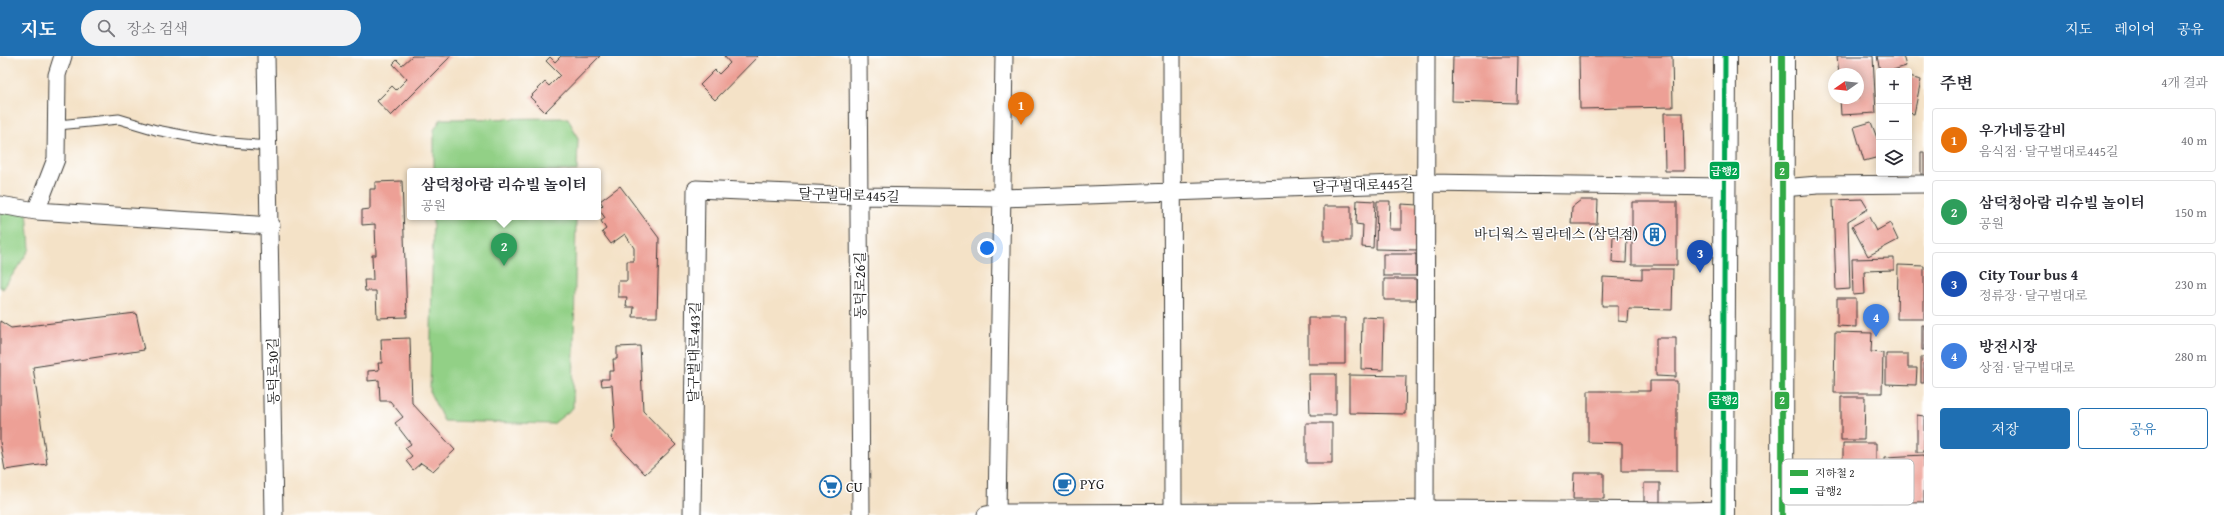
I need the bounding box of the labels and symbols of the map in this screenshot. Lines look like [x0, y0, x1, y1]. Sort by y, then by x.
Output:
north arrow [1828, 68, 1864, 104]
pin: 1 [1008, 92, 1034, 125]
line badge: 급행2 [1709, 161, 1740, 180]
line badge: 2 [1774, 161, 1790, 180]
text: 급행2 [1711, 163, 1738, 179]
text: 2 [1779, 163, 1785, 179]
street label: 달구벌대로445길 [1312, 173, 1414, 197]
street label: 달구벌대로445길 [798, 183, 900, 207]
building icon: 바디웍스 필라테스 (삼덕점) [1641, 221, 1667, 247]
place label: 바디웍스 필라테스 (삼덕점) [1474, 224, 1638, 244]
pin: 2 [491, 233, 517, 266]
your location [977, 238, 997, 258]
pin: 3 [1687, 240, 1713, 273]
street label: 동덕로26길 [850, 251, 870, 319]
street label: 달구벌대로443길 [683, 301, 705, 403]
pin: 4 [1863, 304, 1889, 337]
street label: 동덕로30길 [262, 337, 284, 405]
line badge: 급행2 [1708, 391, 1739, 410]
line badge: 2 [1774, 391, 1790, 410]
text: 급행2 [1711, 392, 1738, 408]
text: 2 [1779, 392, 1785, 408]
legend [1782, 459, 1914, 505]
text: 지하철 2 [1815, 465, 1855, 481]
cafe icon: PYG [1051, 471, 1077, 497]
supermarket icon: CU [818, 474, 844, 500]
place label: PYG [1080, 474, 1104, 494]
place label: CU [846, 477, 863, 497]
text: 급행2 [1815, 483, 1842, 499]

